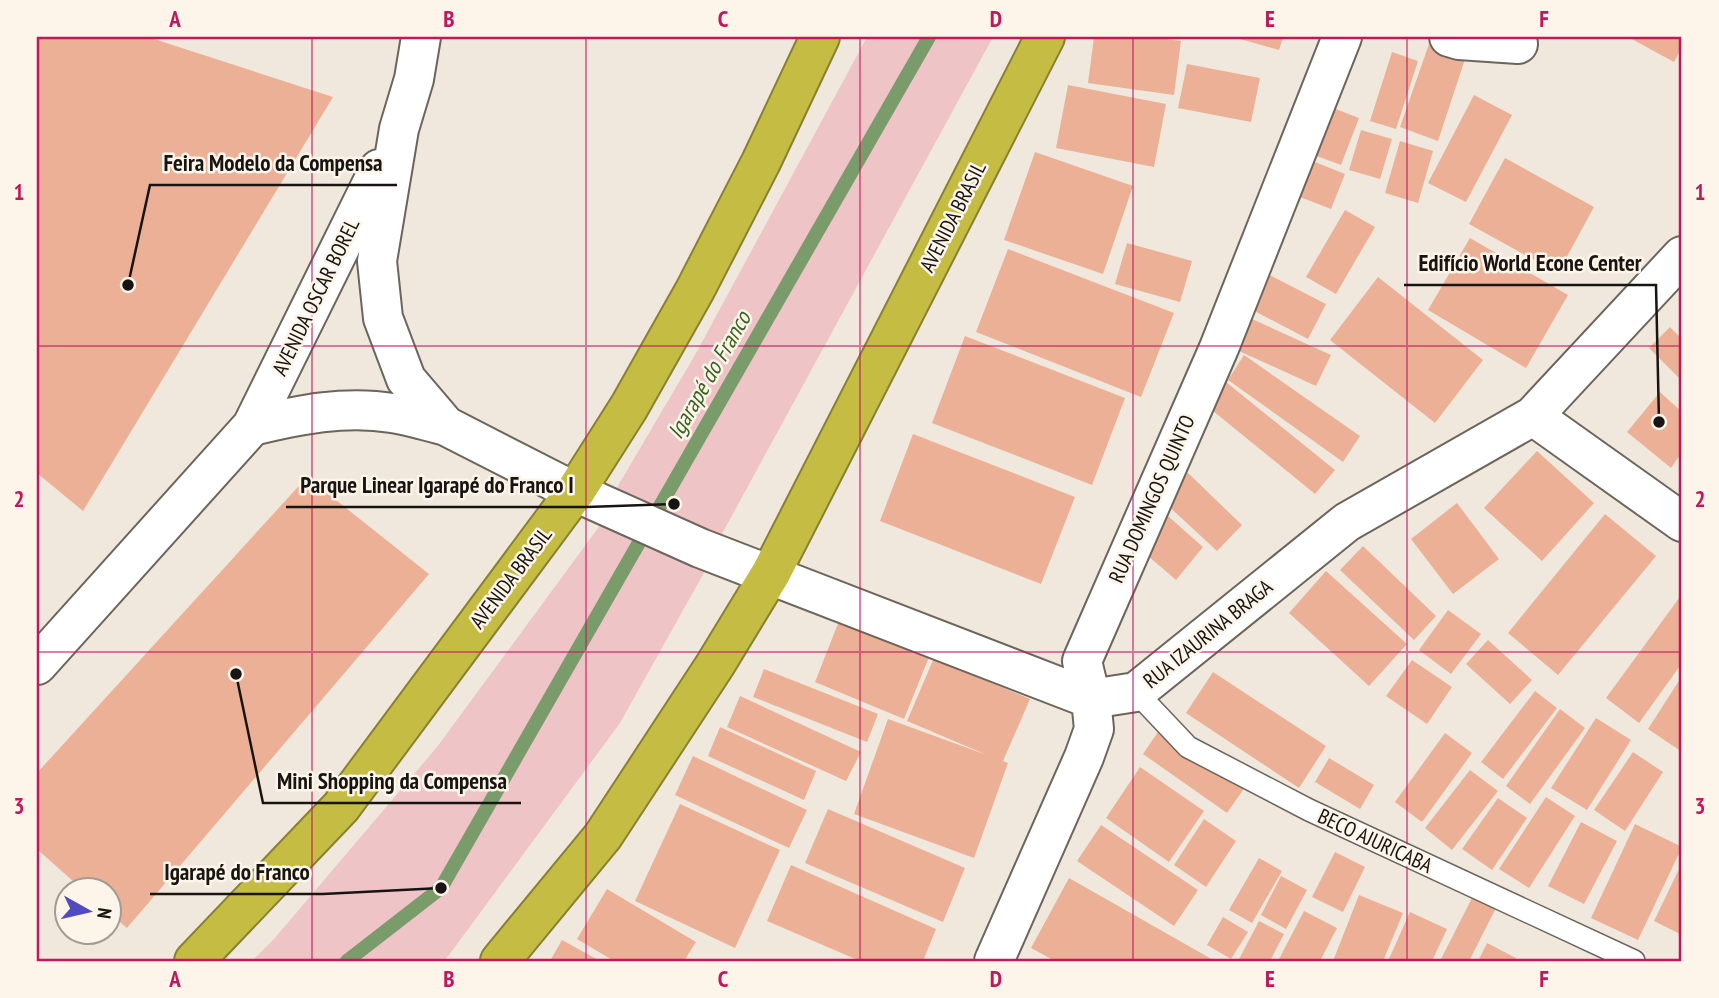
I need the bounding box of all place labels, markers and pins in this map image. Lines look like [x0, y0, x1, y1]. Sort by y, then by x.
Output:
callout: Feira Modelo da Compensa [150, 141, 397, 185]
callout: Edifício World Econe Center [1404, 241, 1656, 285]
callout: Parque Linear Igarapé do Franco I [286, 463, 587, 507]
callout: Mini Shopping da Compensa [263, 759, 521, 803]
callout: Igarapé do Franco [150, 850, 323, 894]

